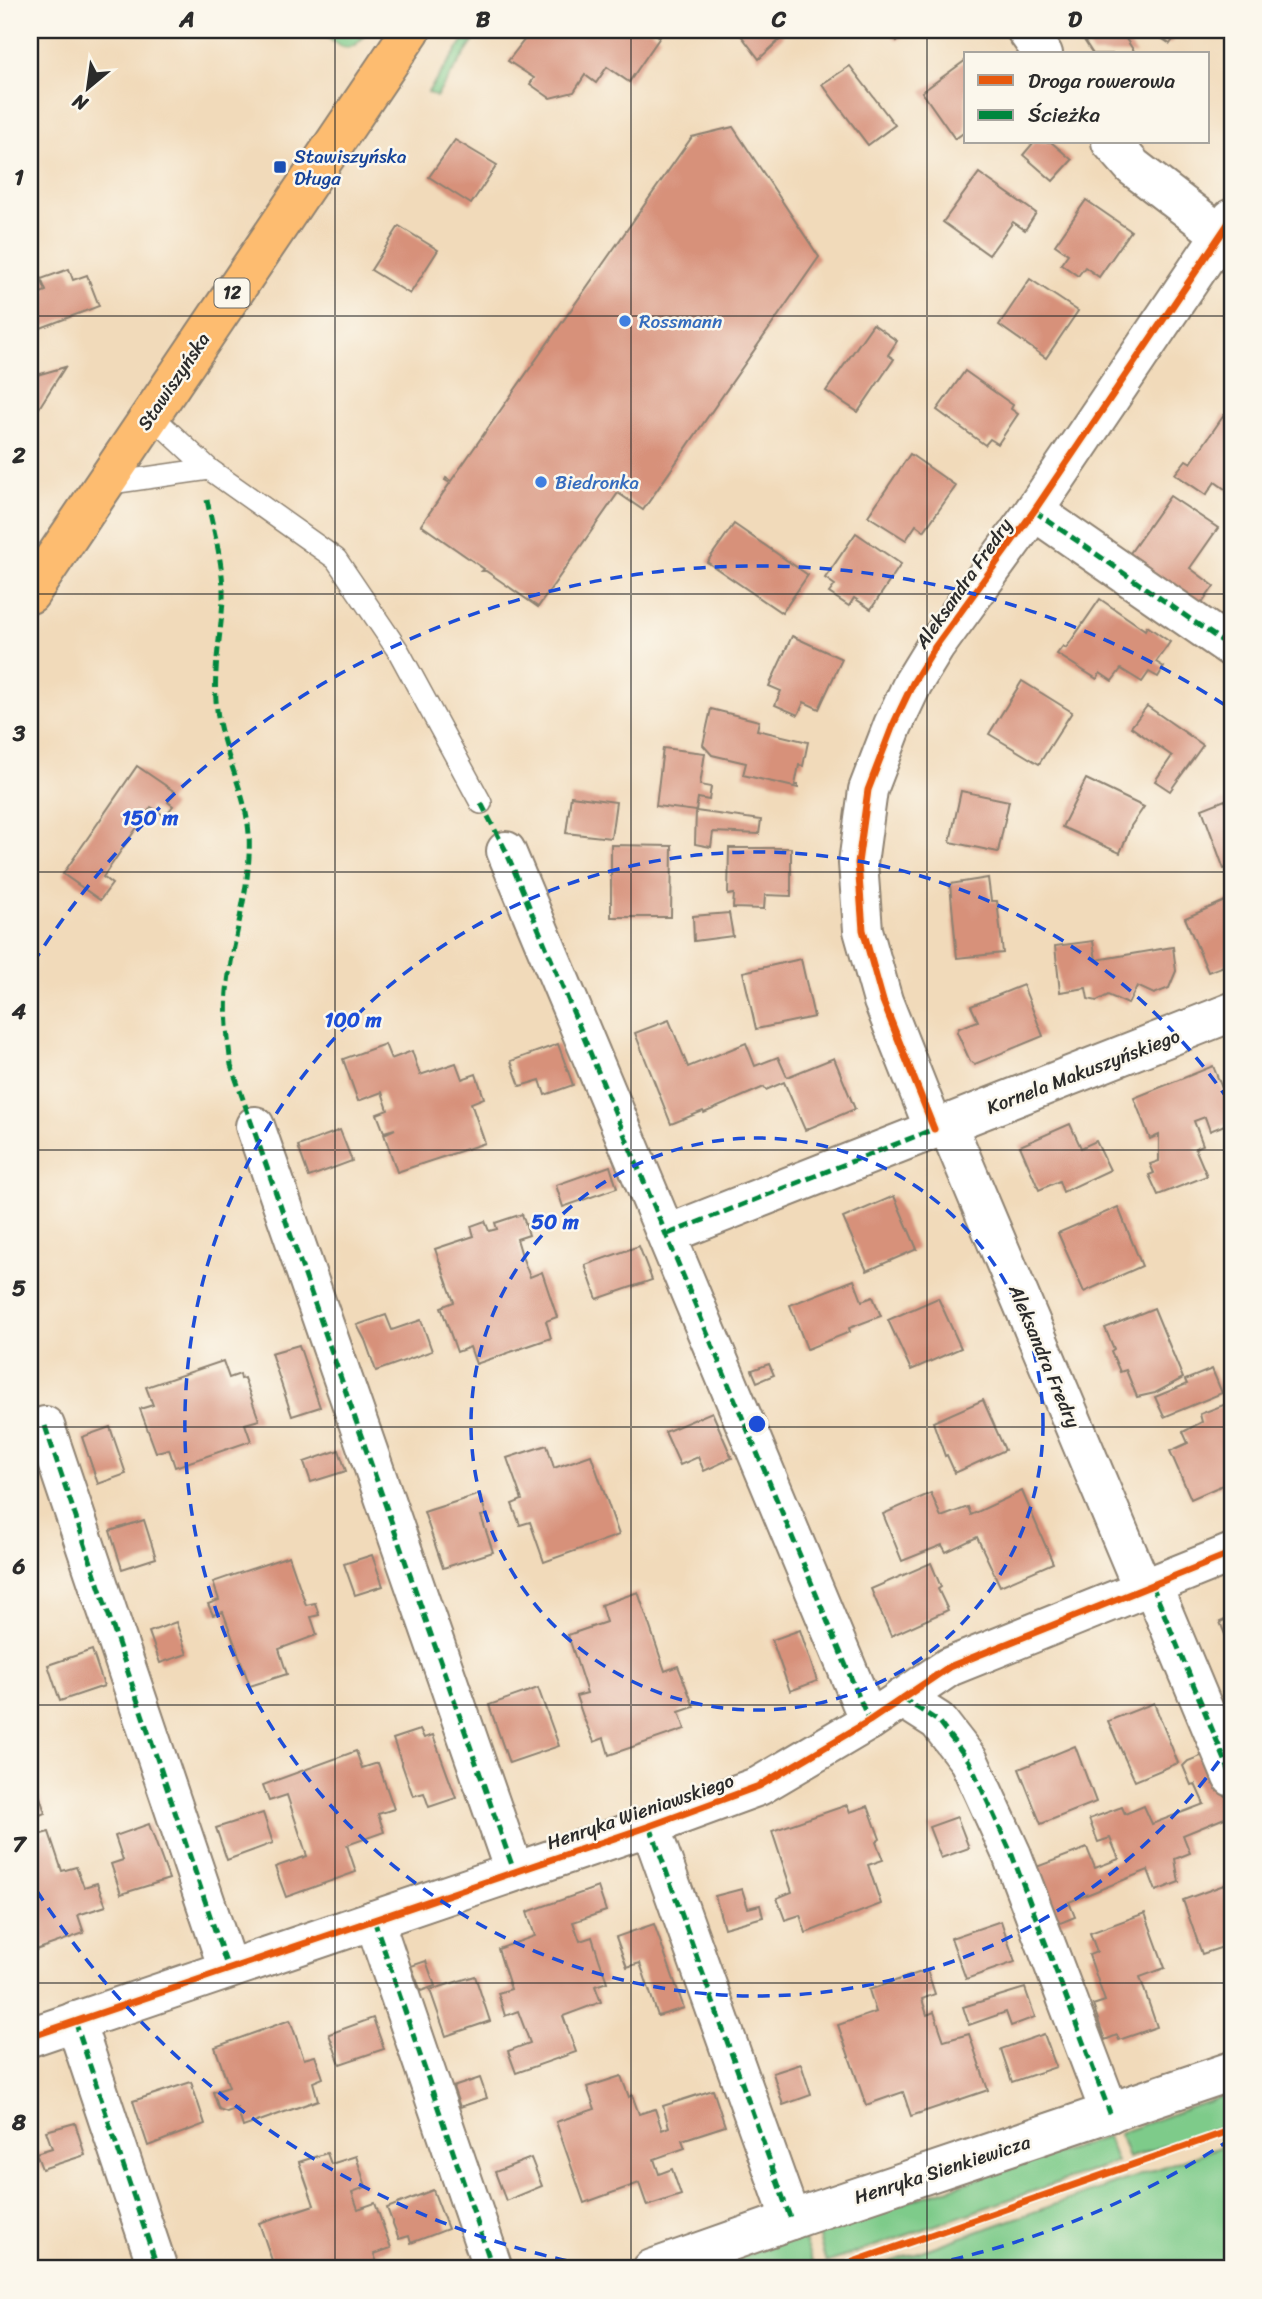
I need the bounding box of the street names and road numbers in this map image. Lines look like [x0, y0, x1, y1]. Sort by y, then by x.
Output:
road number: 12 [215, 278, 250, 307]
street label: Stawiszyńska [128, 325, 219, 437]
street label: Aleksandra Fredry [905, 511, 1021, 656]
street label: Kornela Makuszyńskiego [982, 1019, 1185, 1124]
street label: Aleksandra Fredry [999, 1278, 1090, 1433]
street label: Henryka Wieniawskiego [542, 1764, 738, 1859]
street label: Henryka Sienkiewicza [850, 2125, 1035, 2214]

